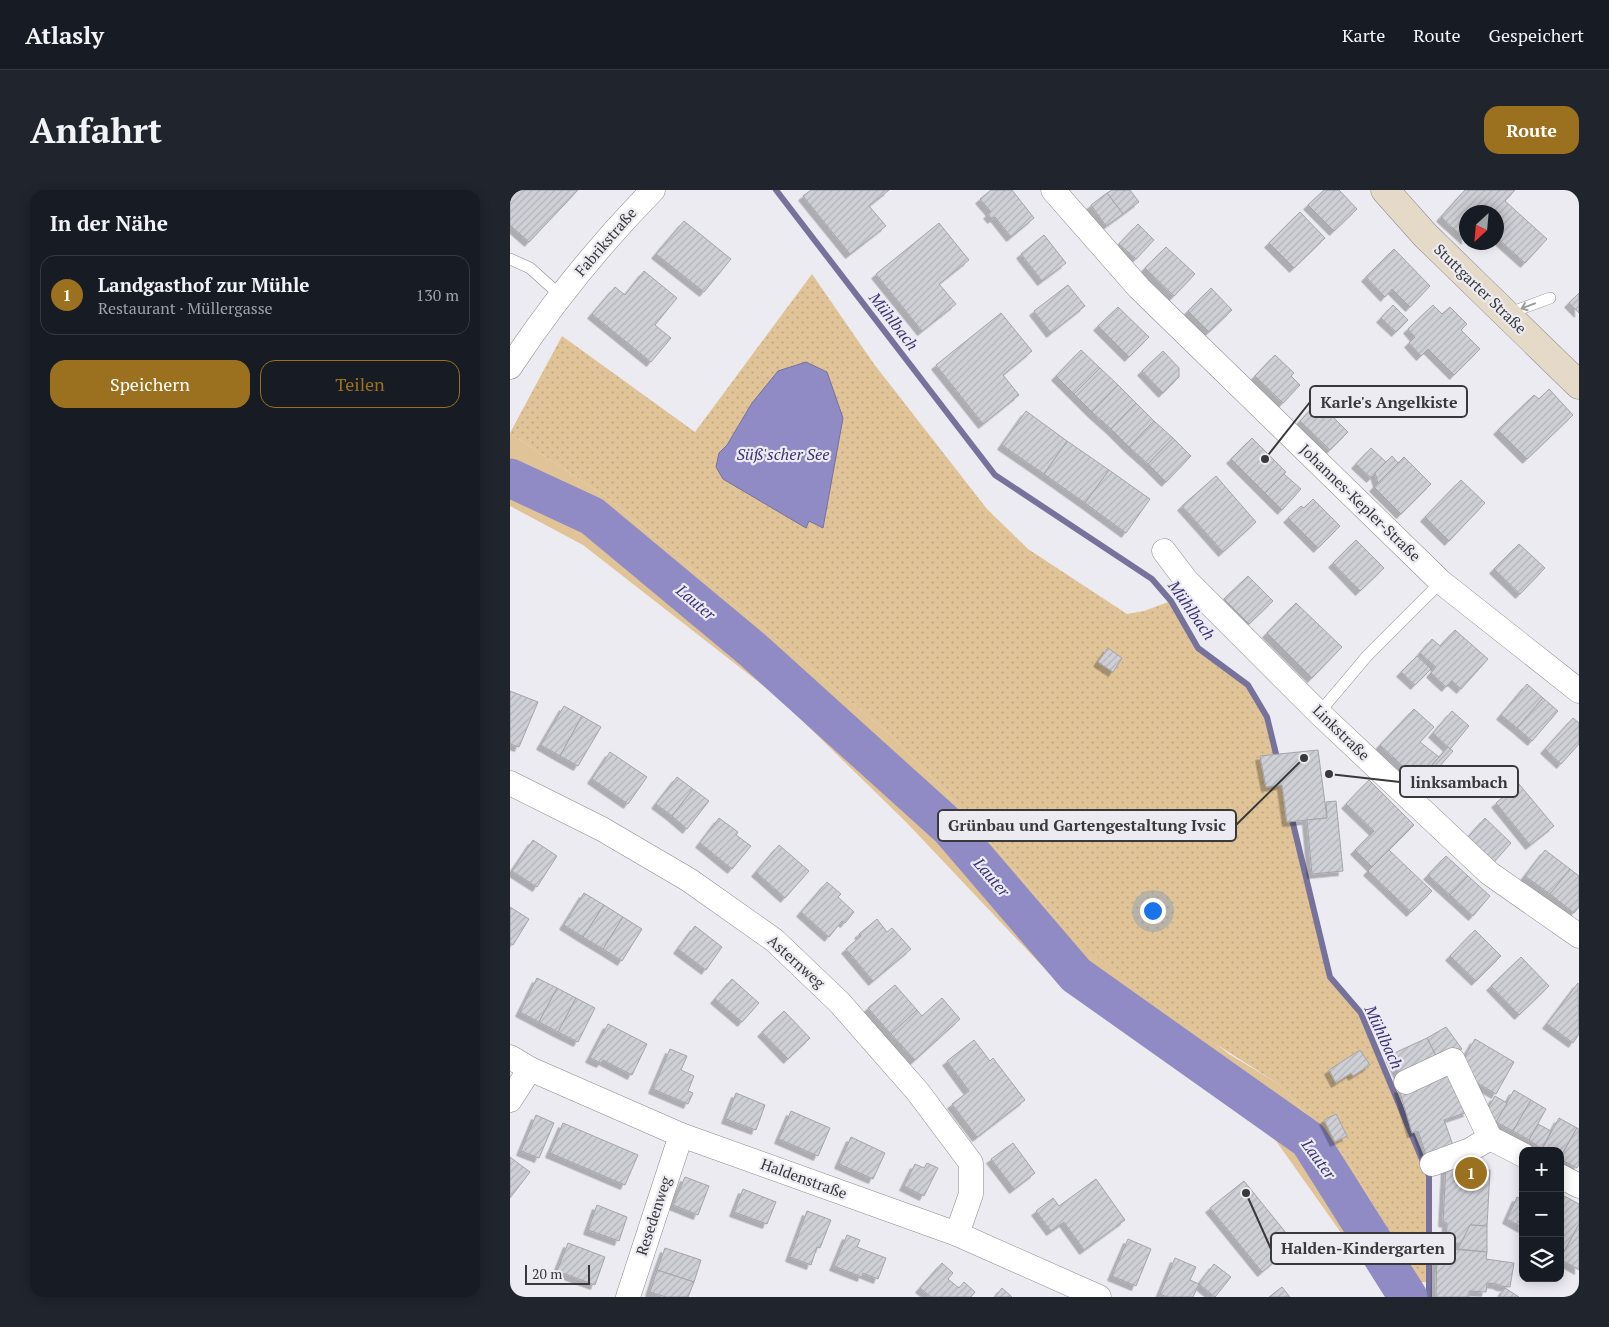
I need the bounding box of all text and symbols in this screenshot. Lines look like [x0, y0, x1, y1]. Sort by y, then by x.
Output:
text: Atlasly [25, 19, 104, 51]
text: Karte [1342, 23, 1385, 47]
text: Route [1413, 23, 1461, 47]
text: Gespeichert [1489, 23, 1584, 47]
button: Route [1484, 106, 1579, 154]
text: Anfahrt [30, 107, 162, 153]
street label: Fabrikstraße [570, 203, 640, 280]
north arrow [1459, 205, 1504, 250]
text: In der Nähe [50, 209, 168, 237]
street label: Stuttgarter Straße [1430, 239, 1531, 338]
text: Landgasthof zur Mühle [98, 272, 310, 297]
text: 1 [62, 284, 72, 306]
text: 130 m [416, 284, 459, 306]
water label: Mühlbach [864, 287, 924, 355]
text: Restaurant · Müllergasse [98, 297, 273, 319]
one-way arrow [1521, 302, 1536, 311]
button: Speichern [50, 360, 250, 408]
button: Teilen [260, 360, 460, 408]
callout: Karle's Angelkiste [1310, 386, 1467, 417]
text: Karle's Angelkiste [1320, 391, 1458, 413]
street label: Johannes-Kepler-Straße [1296, 439, 1425, 565]
water label: Süß'scher See [737, 443, 829, 465]
water label: Mühlbach [1163, 575, 1221, 644]
water label: Lauter [671, 579, 721, 625]
street label: Linkstraße [1309, 700, 1375, 764]
callout: linksambach [1400, 766, 1518, 797]
text: linksambach [1410, 771, 1508, 793]
callout: Grünbau und Gartengestaltung Ivsic [938, 810, 1236, 841]
text: Grünbau und Gartengestaltung Ivsic [948, 814, 1226, 836]
water label: Lauter [968, 852, 1016, 902]
your location [1140, 898, 1166, 924]
street label: Asternweg [764, 930, 830, 993]
water label: Mühlbach [1359, 1001, 1408, 1072]
water label: Lauter [1296, 1134, 1342, 1184]
map controls [1519, 1147, 1564, 1282]
button: + [1519, 1147, 1564, 1192]
street label: Haldenstraße [758, 1153, 850, 1203]
pin: 1 [1455, 1154, 1487, 1192]
street label: Resedenweg [631, 1173, 676, 1258]
button: − [1519, 1192, 1564, 1237]
callout: Halden-Kindergarten [1271, 1233, 1455, 1264]
text: Halden-Kindergarten [1281, 1237, 1446, 1259]
button: layers [1519, 1237, 1564, 1282]
scale bar [525, 1262, 590, 1285]
text: 20 m [532, 1264, 562, 1283]

